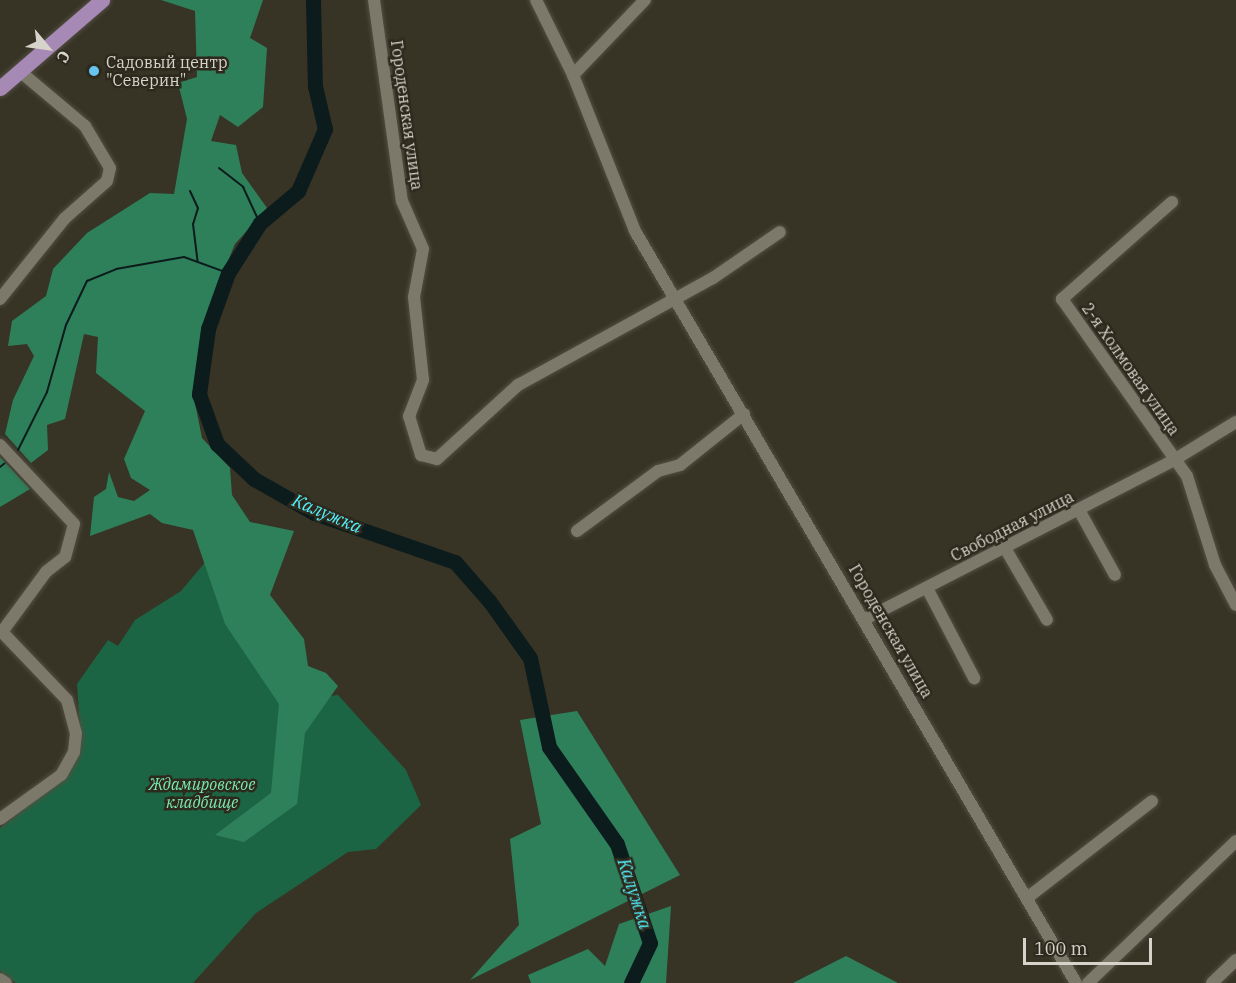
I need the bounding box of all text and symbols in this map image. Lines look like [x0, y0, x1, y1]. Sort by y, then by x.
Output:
north arrow [18, 18, 78, 78]
street label: Городенская улица [387, 39, 427, 191]
text: С [52, 47, 75, 66]
place label: Садовый центр "Северин" [106, 52, 228, 90]
marker: Садовый центр "Северин" [87, 64, 101, 78]
street label: 2-я Холмовая улица [1078, 299, 1184, 439]
street label: Свободная улица [947, 487, 1077, 565]
water label: Калужка [289, 490, 365, 538]
street label: Городенская улица [845, 561, 937, 701]
park label: Ждамировское кладбище [149, 774, 255, 812]
water label: Калужка [612, 856, 656, 932]
scale bar [1026, 926, 1155, 964]
text: 100 m [1034, 937, 1088, 960]

